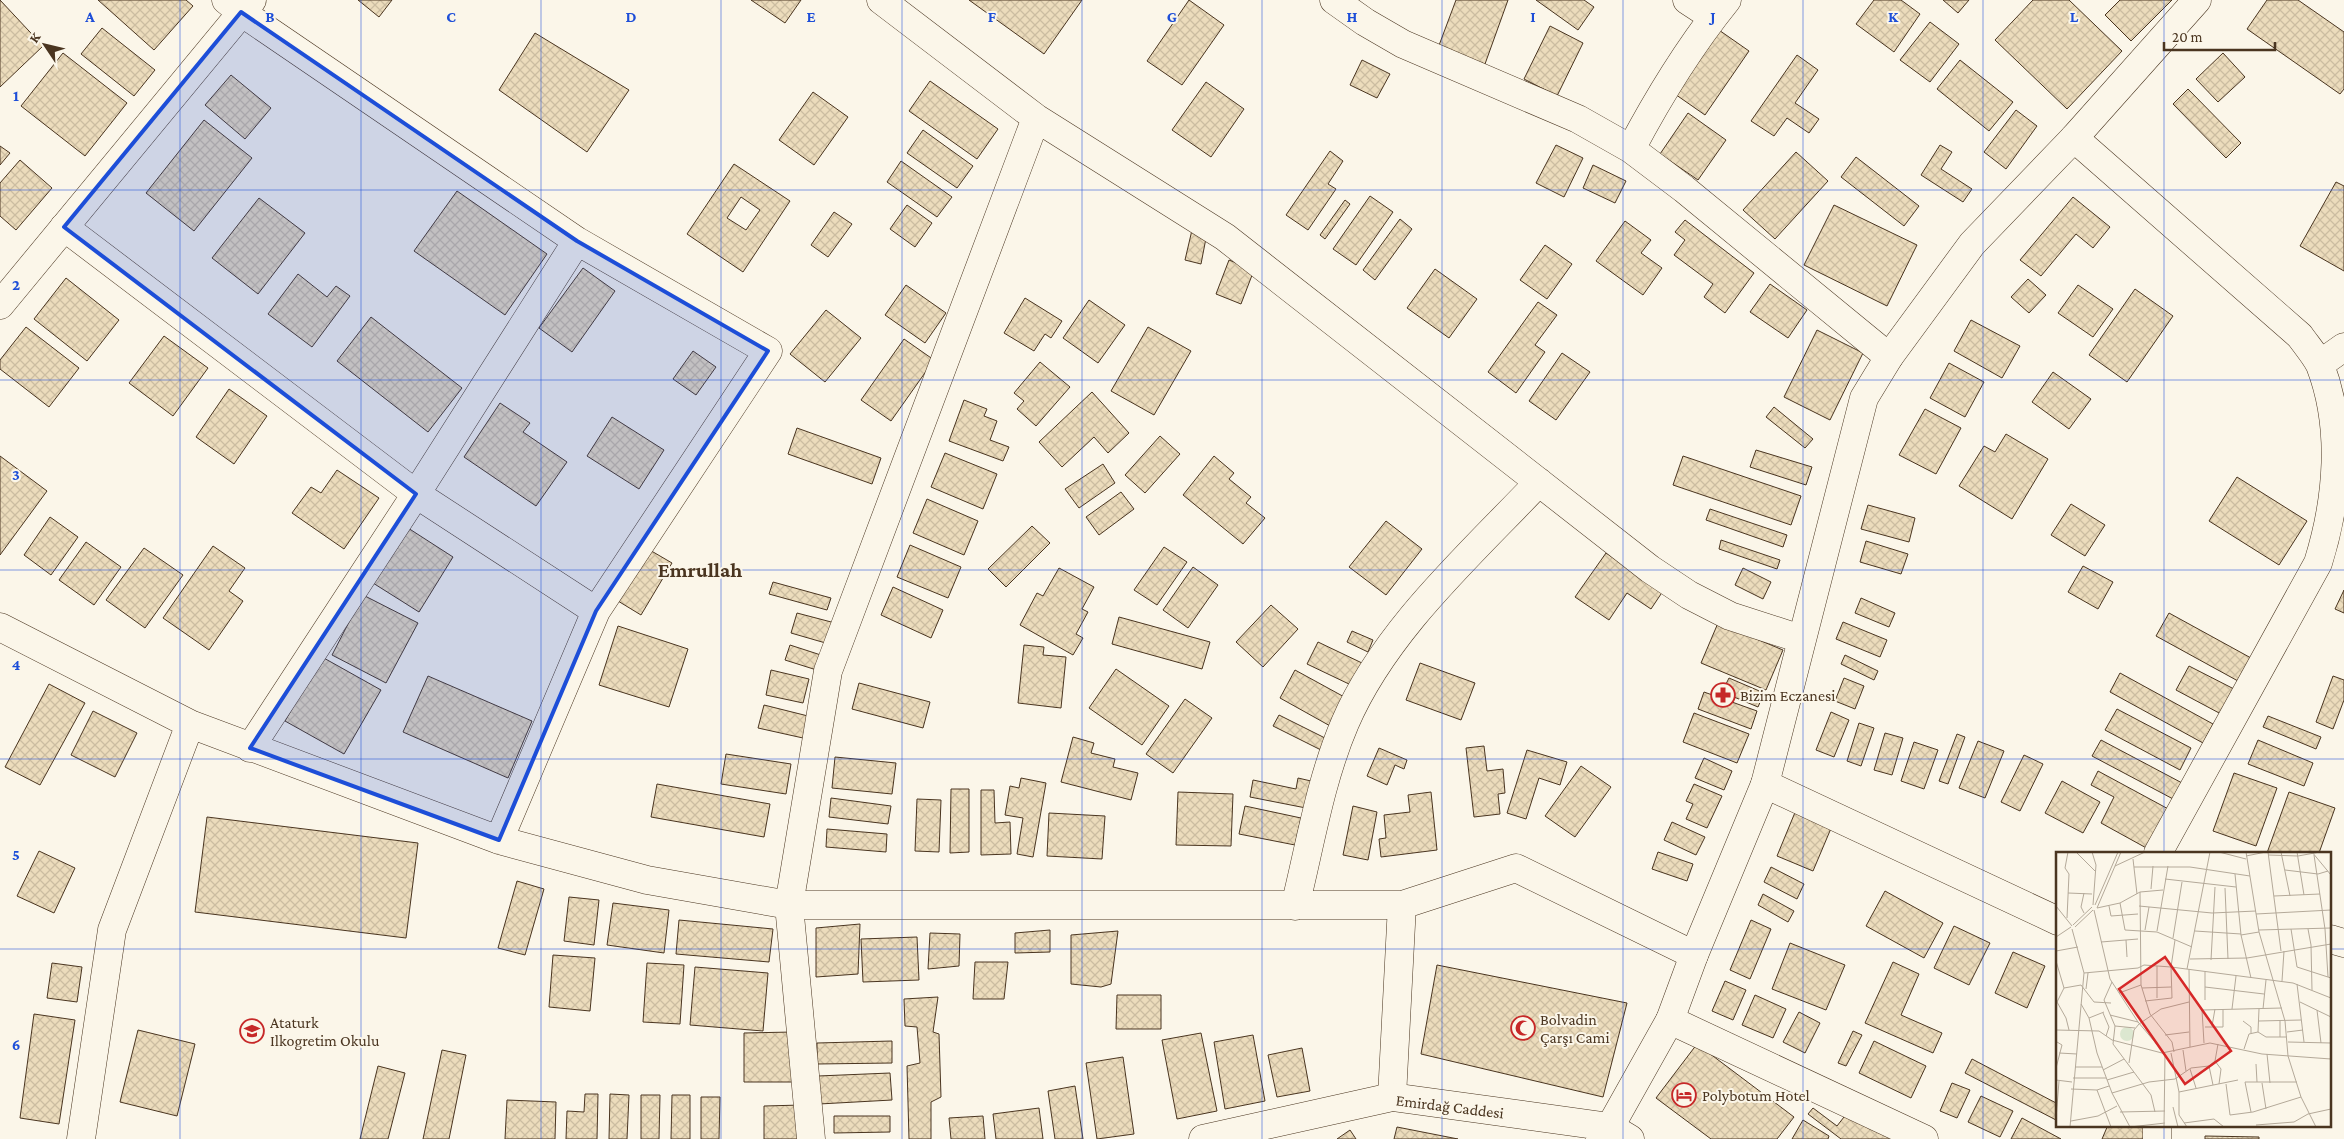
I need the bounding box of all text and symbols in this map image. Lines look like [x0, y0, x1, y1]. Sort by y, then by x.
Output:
text: A [84, 8, 95, 25]
text: B [265, 8, 275, 25]
text: C [446, 8, 456, 25]
text: D [625, 8, 637, 25]
text: E [806, 8, 816, 25]
text: F [988, 8, 997, 25]
text: G [1167, 8, 1177, 25]
text: H [1347, 8, 1358, 25]
text: I [1530, 8, 1536, 25]
text: J [1708, 8, 1716, 25]
text: K [1888, 8, 1899, 25]
text: L [2070, 8, 2079, 25]
north arrow [20, 20, 70, 70]
scale bar [2164, 20, 2275, 52]
text: K [25, 28, 44, 46]
text: 20 m [2172, 29, 2203, 45]
text: 1 [13, 87, 19, 104]
text: 2 [12, 276, 20, 293]
text: 3 [12, 466, 20, 483]
district label: Emrullah [658, 558, 742, 582]
text: 4 [12, 656, 21, 673]
pharmacy icon: Bizim Eczanesi [1710, 682, 1736, 708]
place label: Bizim Eczanesi [1740, 687, 1835, 704]
text: 5 [12, 846, 20, 863]
inset map [2056, 852, 2332, 1126]
place label: Bolvadin Çarşı Cami [1540, 1011, 1610, 1047]
place label: Ataturk Ilkogretim Okulu [270, 1014, 380, 1050]
mosque icon: Bolvadin Çarşı Cami [1510, 1015, 1536, 1041]
school or university icon: Ataturk Ilkogretim Okulu [239, 1018, 265, 1044]
text: 6 [12, 1036, 20, 1053]
hotel icon: Polybotum Hotel [1671, 1082, 1697, 1108]
place label: Polybotum Hotel [1702, 1087, 1810, 1105]
street label: Emirdağ Caddesi [1395, 1091, 1505, 1123]

